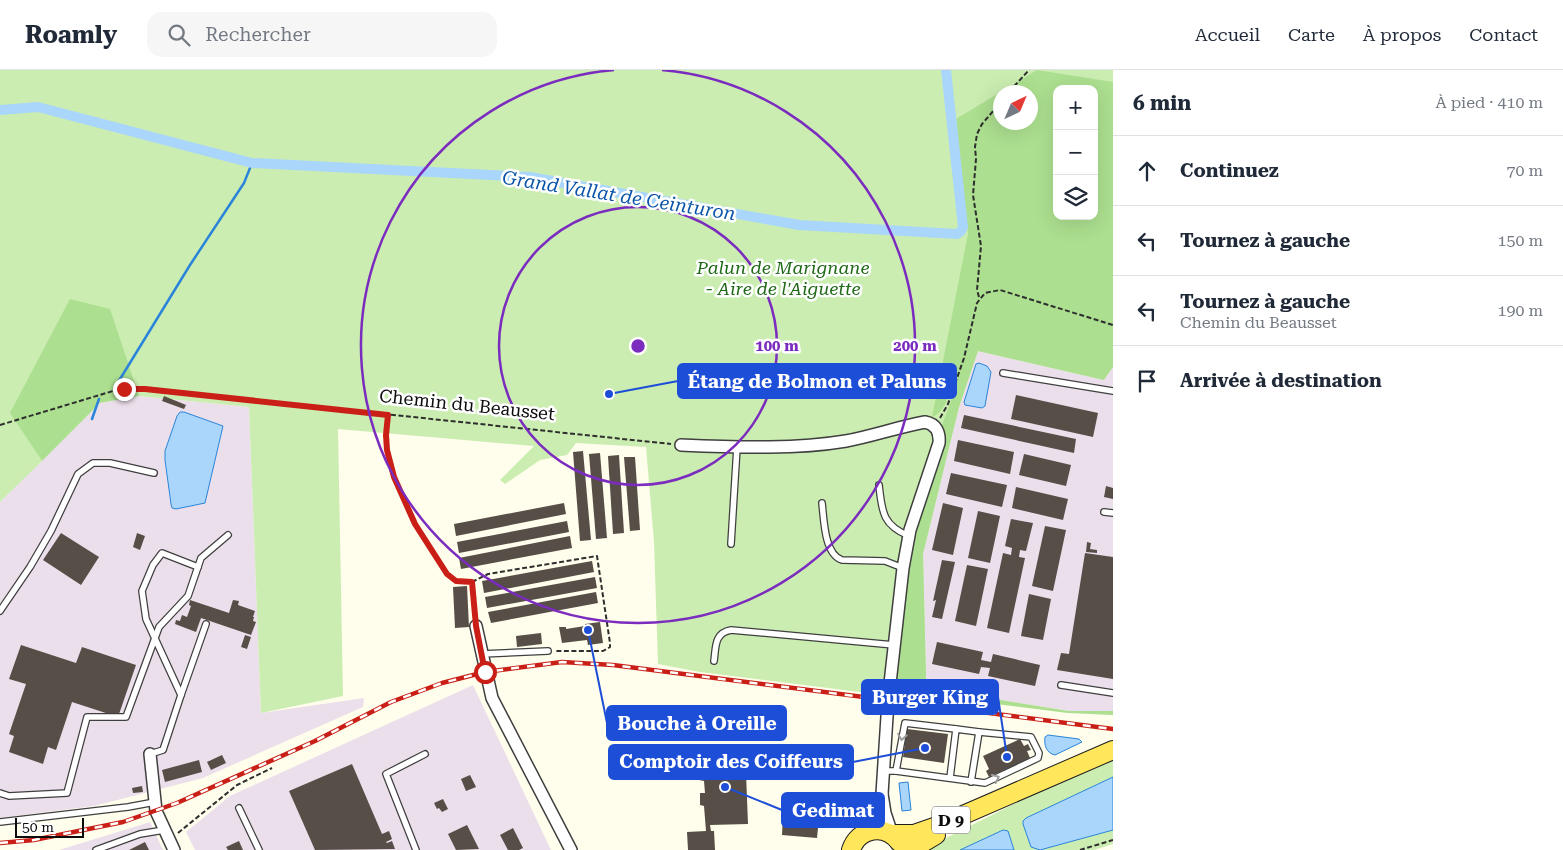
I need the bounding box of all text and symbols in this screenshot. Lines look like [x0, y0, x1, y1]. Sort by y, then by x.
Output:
search box [147, 12, 497, 57]
text: Roamly [25, 21, 117, 49]
icon: search [165, 21, 193, 49]
text: Rechercher [205, 23, 311, 46]
text: Accueil [1195, 24, 1260, 45]
text: Carte [1288, 24, 1335, 45]
text: À propos [1363, 24, 1441, 45]
text: Contact [1469, 24, 1538, 45]
north arrow [993, 85, 1038, 130]
map controls [1053, 85, 1098, 220]
button: + [1053, 85, 1098, 130]
text: 6 min [1133, 91, 1191, 115]
text: À pied · 410 m [1435, 93, 1543, 112]
button: − [1053, 130, 1098, 175]
icon: ahead [1133, 157, 1161, 185]
text: Continuez [1180, 159, 1279, 182]
text: 70 m [1506, 161, 1543, 180]
water label: Grand Vallat de Ceinturon [501, 166, 737, 225]
button: layers [1053, 175, 1098, 220]
icon: left [1133, 227, 1161, 255]
text: Tournez à gauche [1180, 229, 1350, 252]
text: 150 m [1497, 231, 1543, 250]
park label: Palun de Marignane - Aire de l'Aiguette [695, 257, 870, 299]
text: Tournez à gauche [1180, 290, 1350, 313]
icon: left [1133, 297, 1161, 325]
text: 190 m [1497, 301, 1543, 320]
text: Chemin du Beausset [1180, 313, 1337, 332]
centre of rings [629, 337, 647, 355]
text: 100 m [755, 337, 799, 355]
text: 200 m [893, 337, 937, 355]
callout: Étang de Bolmon et Paluns [678, 364, 956, 398]
icon: arrive [1133, 367, 1161, 395]
text: Arrivée à destination [1180, 369, 1382, 392]
text: Étang de Bolmon et Paluns [688, 370, 946, 393]
route end [113, 378, 136, 401]
street label: Chemin du Beausset [378, 385, 556, 424]
route start [474, 661, 497, 684]
callout: Burger King [862, 680, 998, 714]
text: Burger King [872, 686, 988, 709]
callout: Bouche à Oreille [607, 706, 786, 740]
text: Bouche à Oreille [617, 712, 777, 735]
one-way arrow [897, 732, 907, 741]
callout: Comptoir des Coiffeurs [609, 745, 853, 779]
text: Comptoir des Coiffeurs [619, 750, 843, 773]
one-way arrow [991, 774, 1000, 785]
callout: Gedimat [782, 793, 884, 827]
text: Gedimat [792, 799, 874, 822]
road number: D 9 [932, 806, 970, 834]
scale bar [15, 815, 84, 838]
text: 50 m [22, 819, 54, 835]

